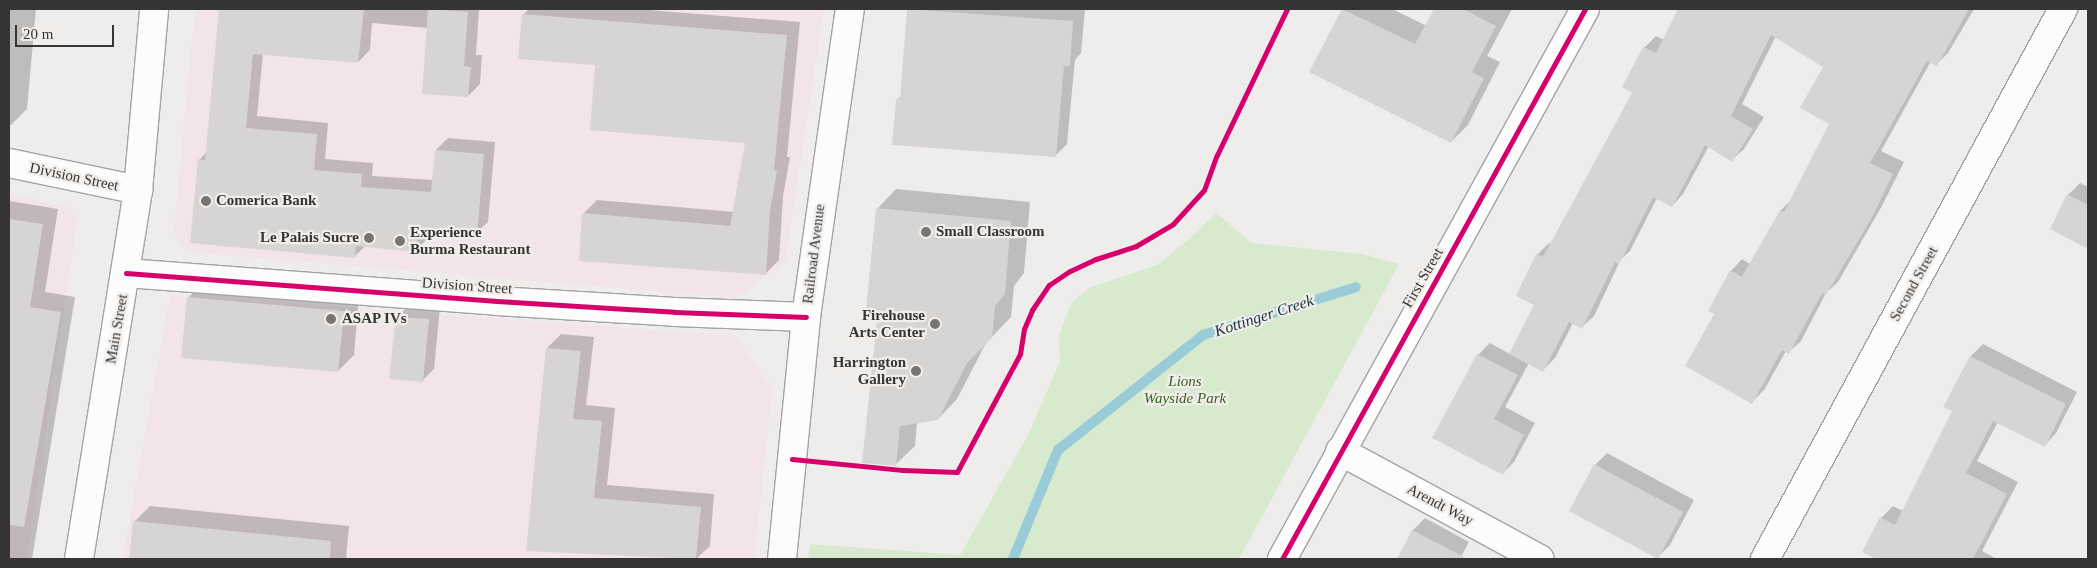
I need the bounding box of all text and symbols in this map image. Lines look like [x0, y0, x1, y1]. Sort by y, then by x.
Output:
scale bar [18, 15, 116, 47]
text: 20 m [23, 26, 53, 42]
street label: Division Street [28, 159, 120, 195]
place label: Comerica Bank [216, 192, 316, 210]
marker: Comerica Bank [200, 195, 212, 207]
street label: Railroad Avenue [799, 203, 829, 305]
place label: Experience Burma Restaurant [410, 223, 530, 258]
place label: Small Classroom [936, 223, 1044, 241]
marker: Small Classroom [920, 226, 932, 238]
place label: Le Palais Sucre [260, 229, 359, 247]
marker: Le Palais Sucre [363, 232, 375, 244]
marker: Experience Burma Restaurant [394, 235, 406, 247]
street label: Second Street [1886, 243, 1942, 325]
street label: First Street [1399, 245, 1447, 311]
street label: Division Street [421, 274, 513, 298]
water label: Kottinger Creek [1212, 291, 1316, 341]
street label: Main Street [102, 293, 132, 365]
place label: Firehouse Arts Center [849, 306, 925, 341]
place label: ASAP IVs [342, 310, 407, 328]
marker: ASAP IVs [324, 312, 338, 326]
marker: Firehouse Arts Center [929, 318, 941, 330]
place label: Harrington Gallery [833, 353, 906, 388]
marker: Harrington Gallery [910, 365, 922, 377]
park label: Lions Wayside Park [1144, 372, 1226, 407]
street label: Arendt Way [1404, 480, 1476, 530]

